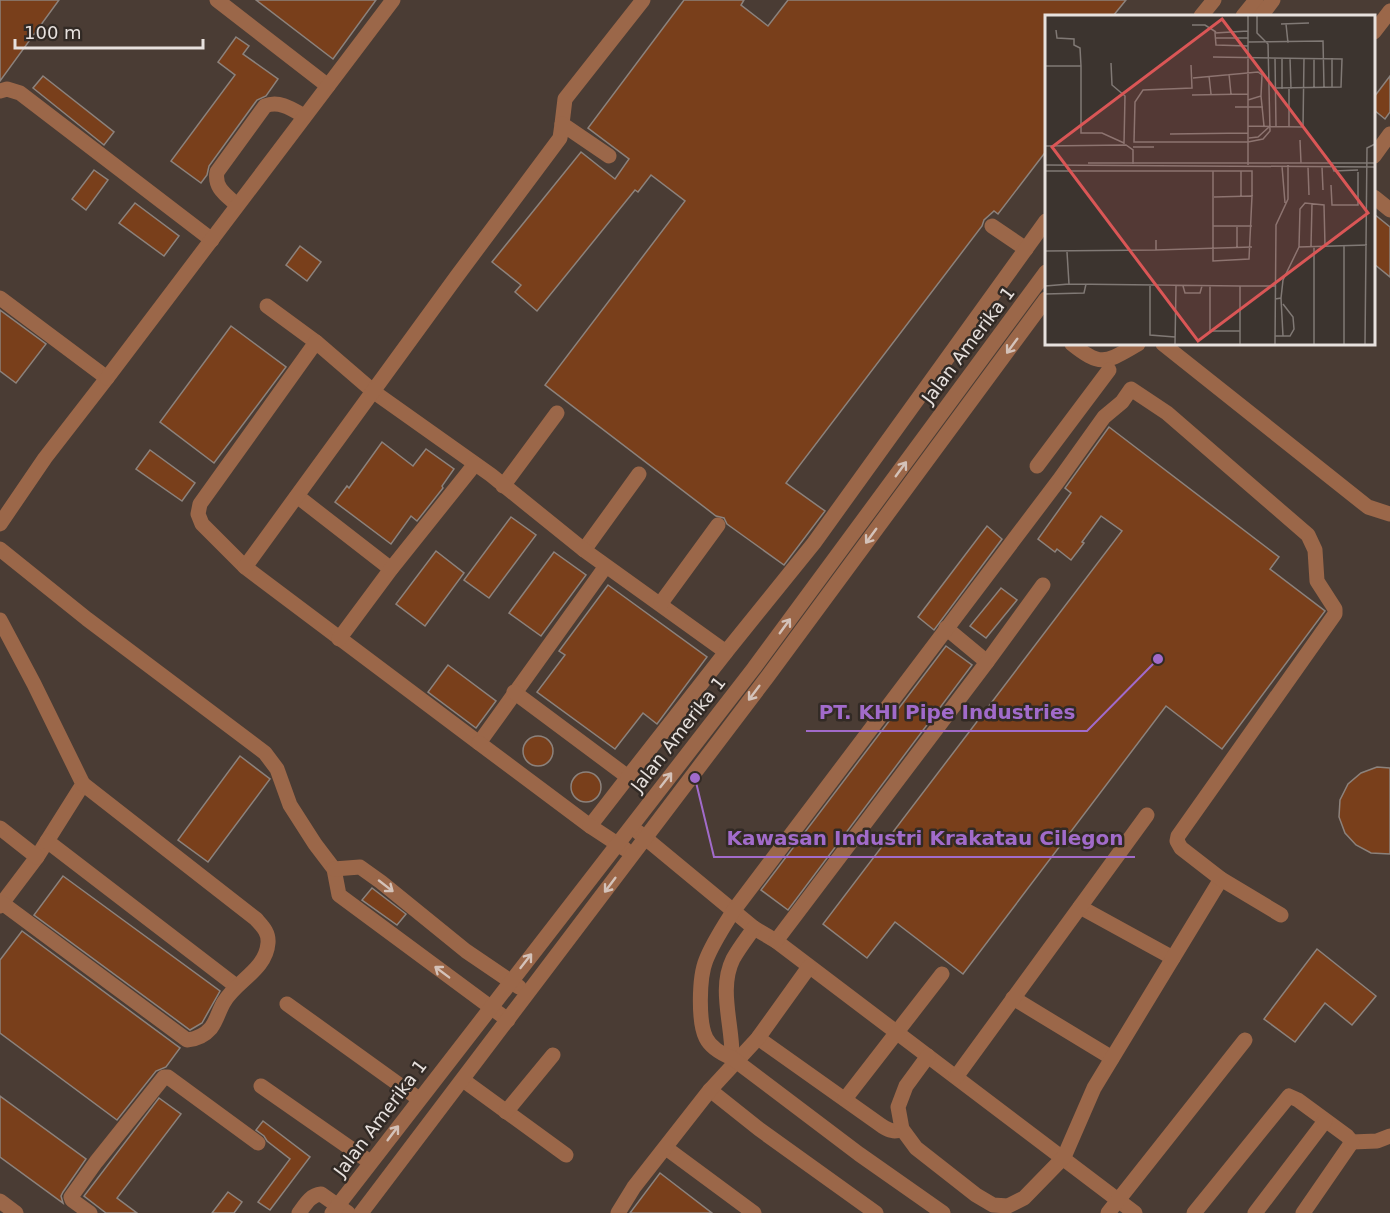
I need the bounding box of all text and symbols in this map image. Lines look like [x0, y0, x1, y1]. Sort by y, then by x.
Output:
scale bar [15, 12, 202, 50]
inset map [1045, 15, 1375, 345]
text: 100 m [24, 22, 82, 43]
street label: Jalan Amerika 1 [917, 282, 1019, 408]
one-way arrow [1005, 337, 1018, 353]
one-way arrow [894, 461, 907, 477]
one-way arrow [864, 528, 877, 544]
one-way arrow [779, 618, 791, 634]
street label: Jalan Amerika 1 [626, 672, 730, 797]
one-way arrow [748, 685, 761, 701]
callout: PT. KHI Pipe Industries [806, 693, 1087, 731]
text: PT. KHI Pipe Industries [819, 700, 1075, 724]
one-way arrow [660, 773, 673, 789]
callout: Kawasan Industri Krakatau Cilegon [714, 819, 1135, 857]
text: Kawasan Industri Krakatau Cilegon [726, 826, 1124, 850]
one-way arrow [604, 876, 616, 892]
one-way arrow [378, 880, 394, 893]
one-way arrow [519, 954, 532, 970]
one-way arrow [435, 966, 451, 978]
street label: Jalan Amerika 1 [329, 1055, 431, 1181]
one-way arrow [386, 1125, 399, 1141]

